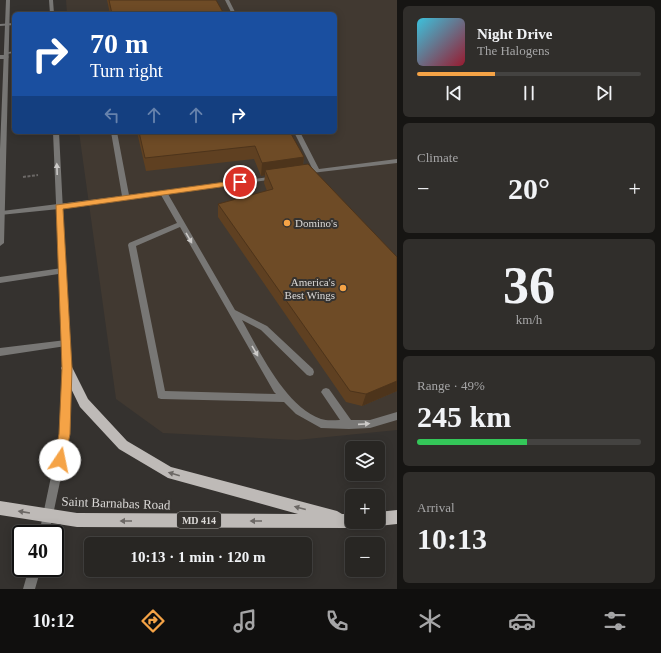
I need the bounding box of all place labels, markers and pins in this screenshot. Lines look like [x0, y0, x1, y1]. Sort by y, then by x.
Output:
pin [223, 165, 257, 199]
place label: Domino's [295, 217, 337, 229]
marker: Domino's [282, 218, 292, 228]
place label: America's Best Wings [285, 276, 335, 301]
marker: America's Best Wings [338, 283, 348, 293]

